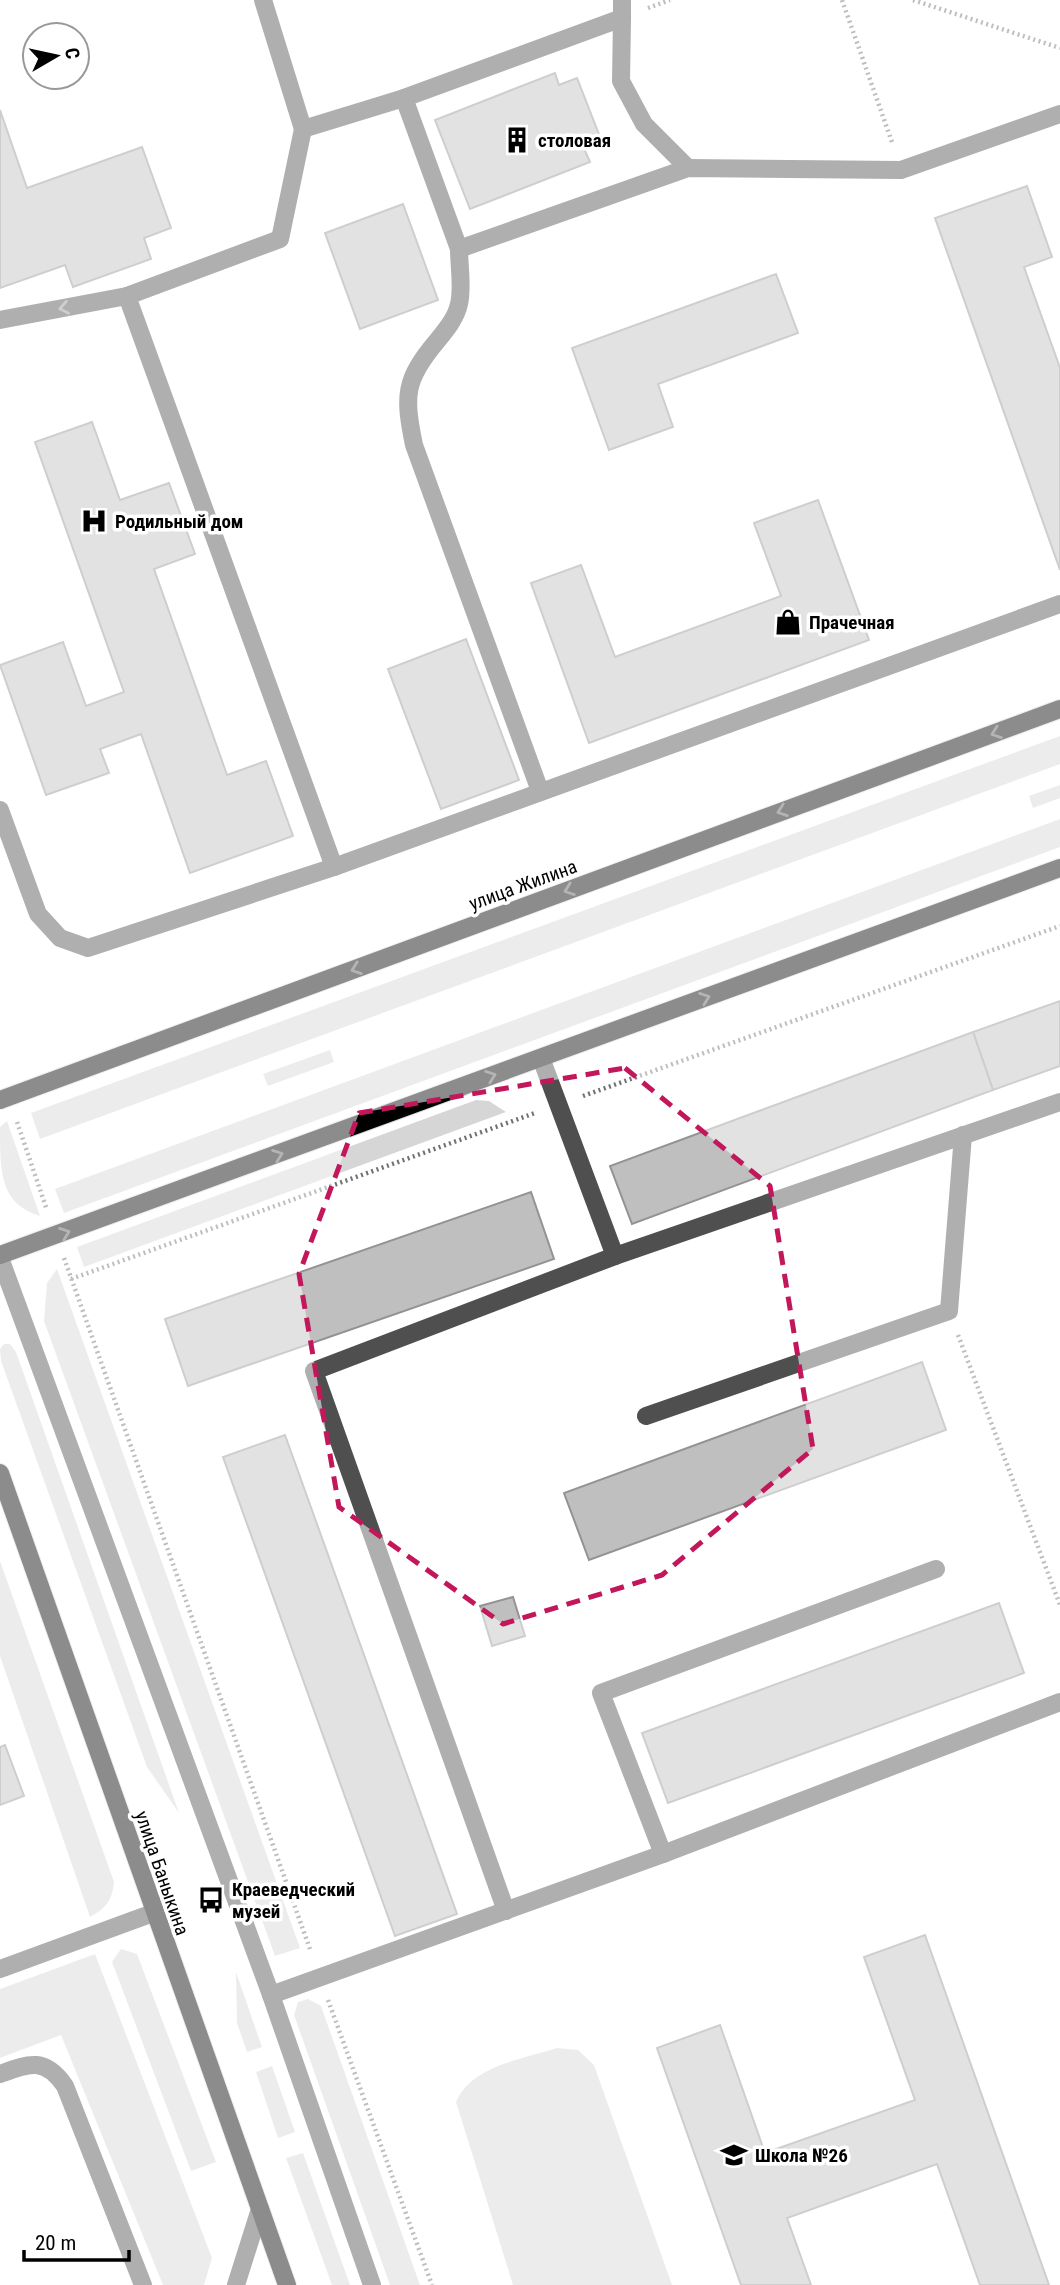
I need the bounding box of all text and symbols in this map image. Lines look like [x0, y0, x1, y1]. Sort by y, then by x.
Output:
north arrow [21, 21, 91, 91]
text: С [60, 46, 85, 61]
building icon: столовая [502, 125, 532, 155]
place label: столовая [538, 129, 611, 152]
one-way arrow [58, 300, 70, 315]
hospital icon: Родильный дом [79, 506, 109, 536]
place label: Родильный дом [115, 510, 243, 533]
shop icon: Прачечная [773, 607, 803, 637]
place label: Прачечная [809, 611, 895, 634]
one-way arrow [990, 725, 1002, 739]
one-way arrow [777, 803, 789, 817]
street label: улица Жилина [466, 855, 580, 915]
one-way arrow [564, 882, 576, 896]
one-way arrow [350, 961, 362, 975]
one-way arrow [699, 992, 711, 1006]
one-way arrow [485, 1070, 497, 1084]
one-way arrow [272, 1149, 284, 1163]
one-way arrow [58, 1228, 70, 1242]
street label: улица Баныкина [130, 1808, 194, 1938]
place label: Краеведческий музей [232, 1878, 355, 1923]
bus stop icon: Краеведческий музей [196, 1885, 226, 1915]
school or university icon: Школа №26 [719, 2140, 749, 2170]
place label: Школа №26 [755, 2144, 848, 2167]
scale bar [24, 2218, 130, 2262]
text: 20 m [35, 2231, 76, 2255]

